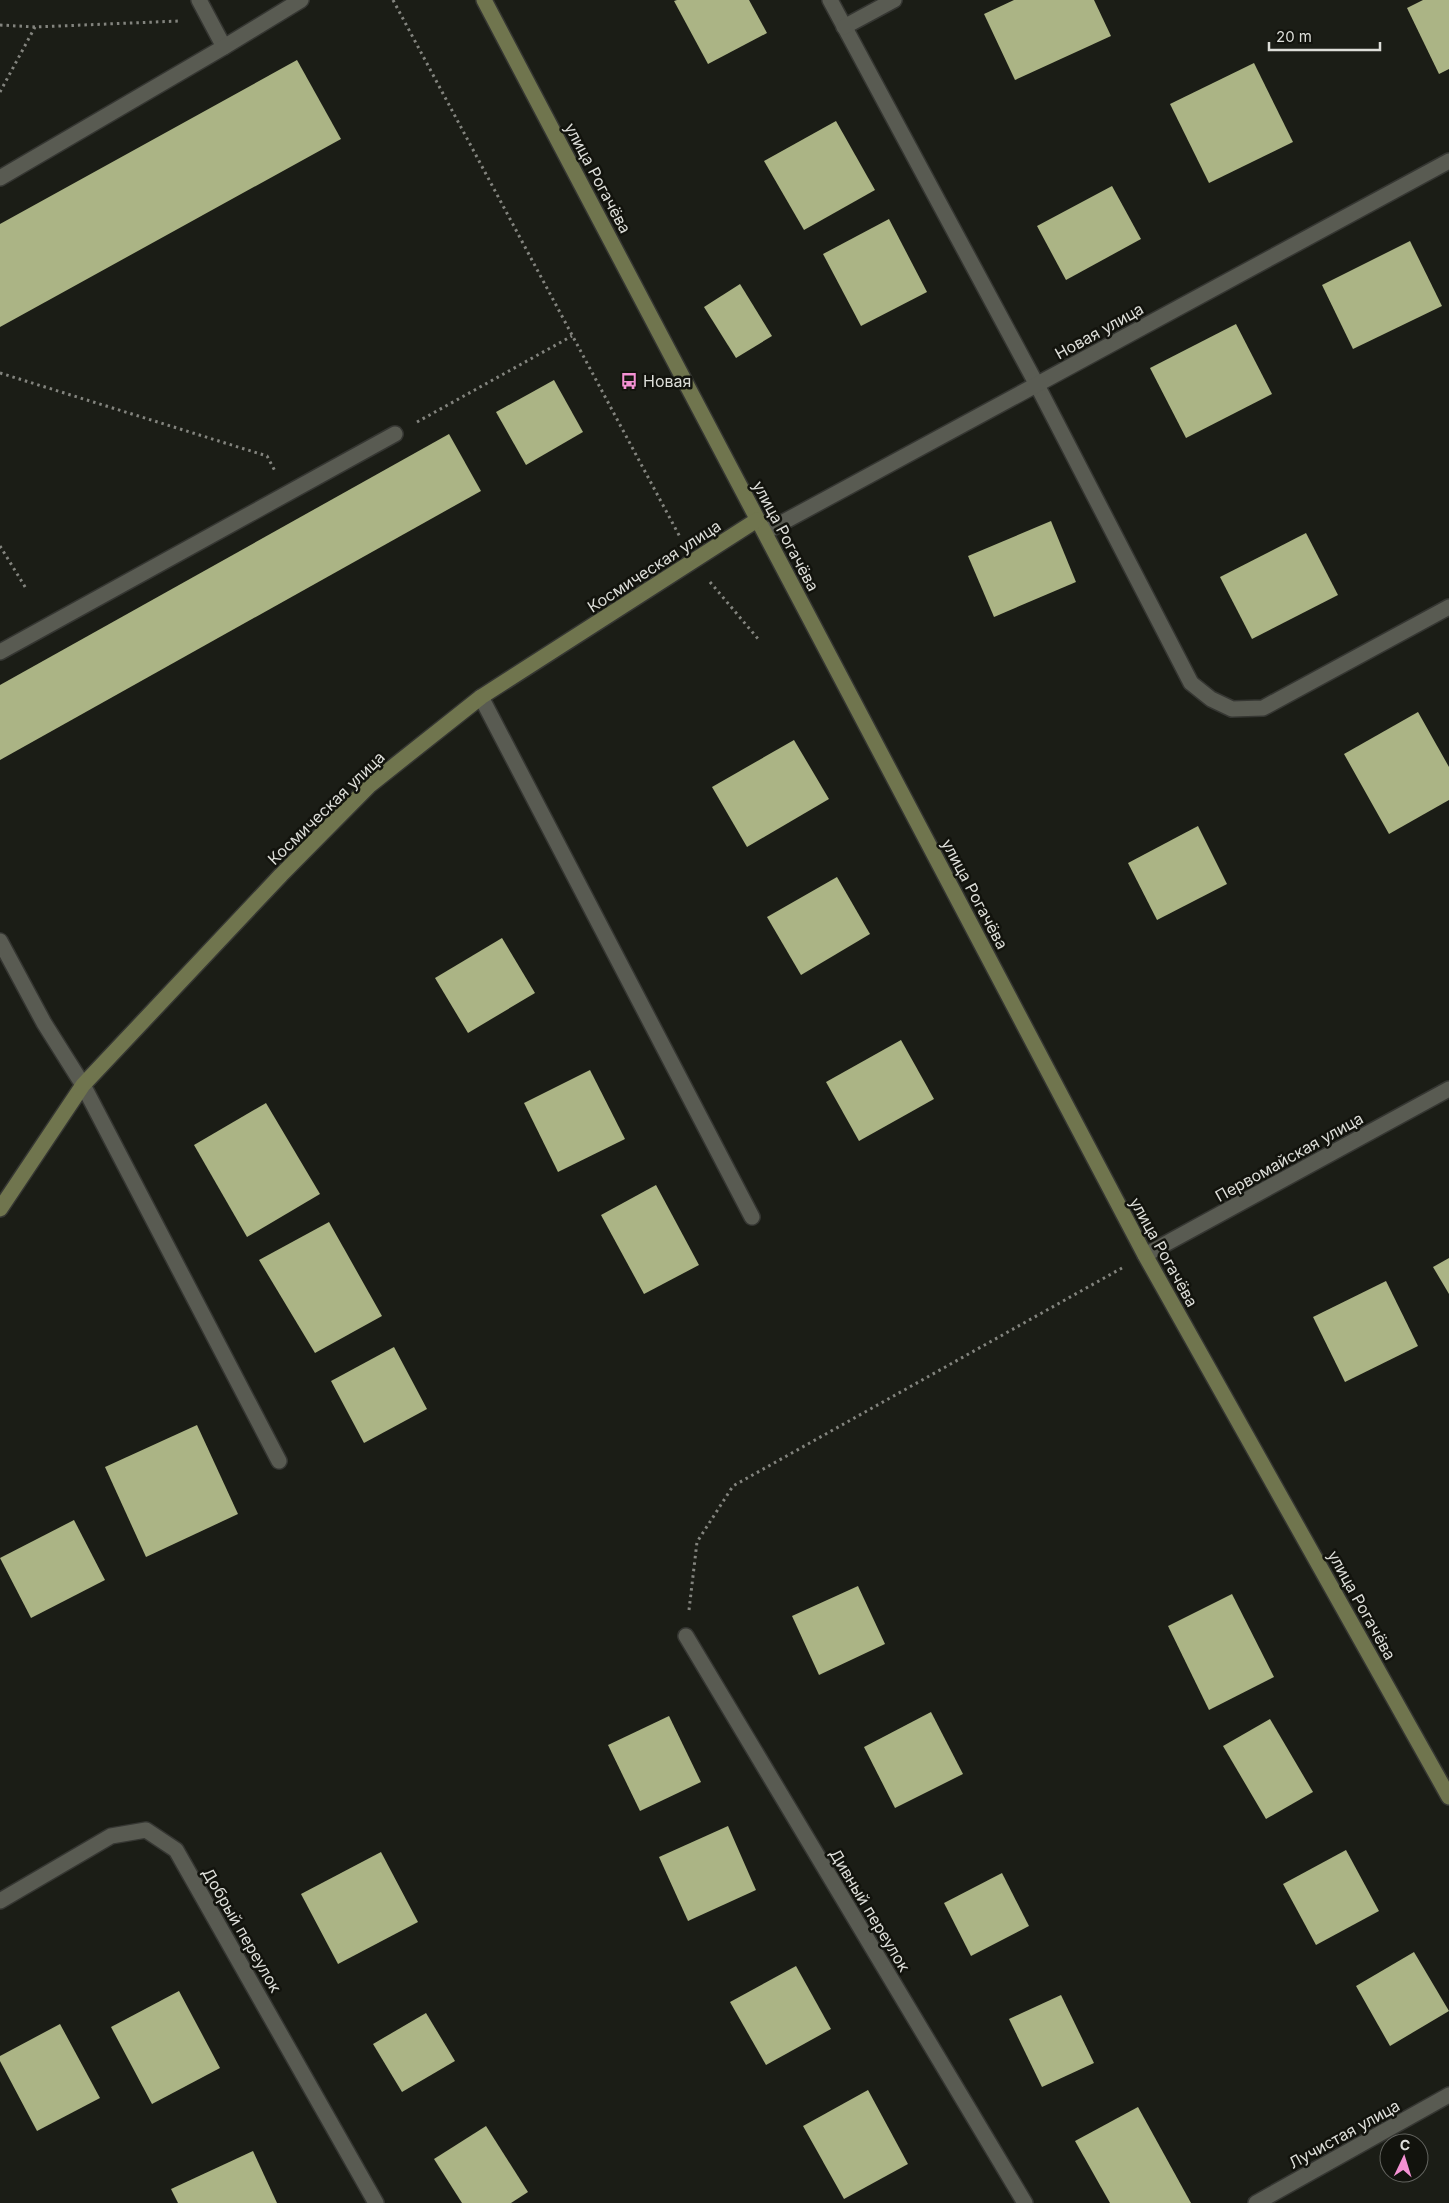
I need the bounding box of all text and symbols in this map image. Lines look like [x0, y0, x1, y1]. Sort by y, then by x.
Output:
scale bar [1269, 20, 1380, 52]
text: 20 m [1276, 27, 1312, 46]
street label: улица Рогачёва [560, 119, 636, 237]
street label: Новая улица [1051, 298, 1147, 364]
bus stop icon: Новая [619, 371, 639, 391]
place label: Новая [643, 371, 691, 391]
street label: улица Рогачёва [748, 477, 824, 595]
street label: Космическая улица [584, 515, 724, 617]
street label: Космическая улица [263, 747, 389, 869]
street label: улица Рогачёва [937, 835, 1013, 953]
street label: Первомайская улица [1212, 1108, 1366, 1206]
street label: улица Рогачёва [1126, 1194, 1202, 1310]
street label: улица Рогачёва [1324, 1547, 1400, 1663]
street label: Дивный переулок [825, 1845, 915, 1975]
street label: Добрый переулок [198, 1864, 286, 1996]
street label: Лучистая улица [1285, 2095, 1403, 2173]
north arrow [1379, 2133, 1429, 2183]
text: С [1399, 2136, 1411, 2153]

